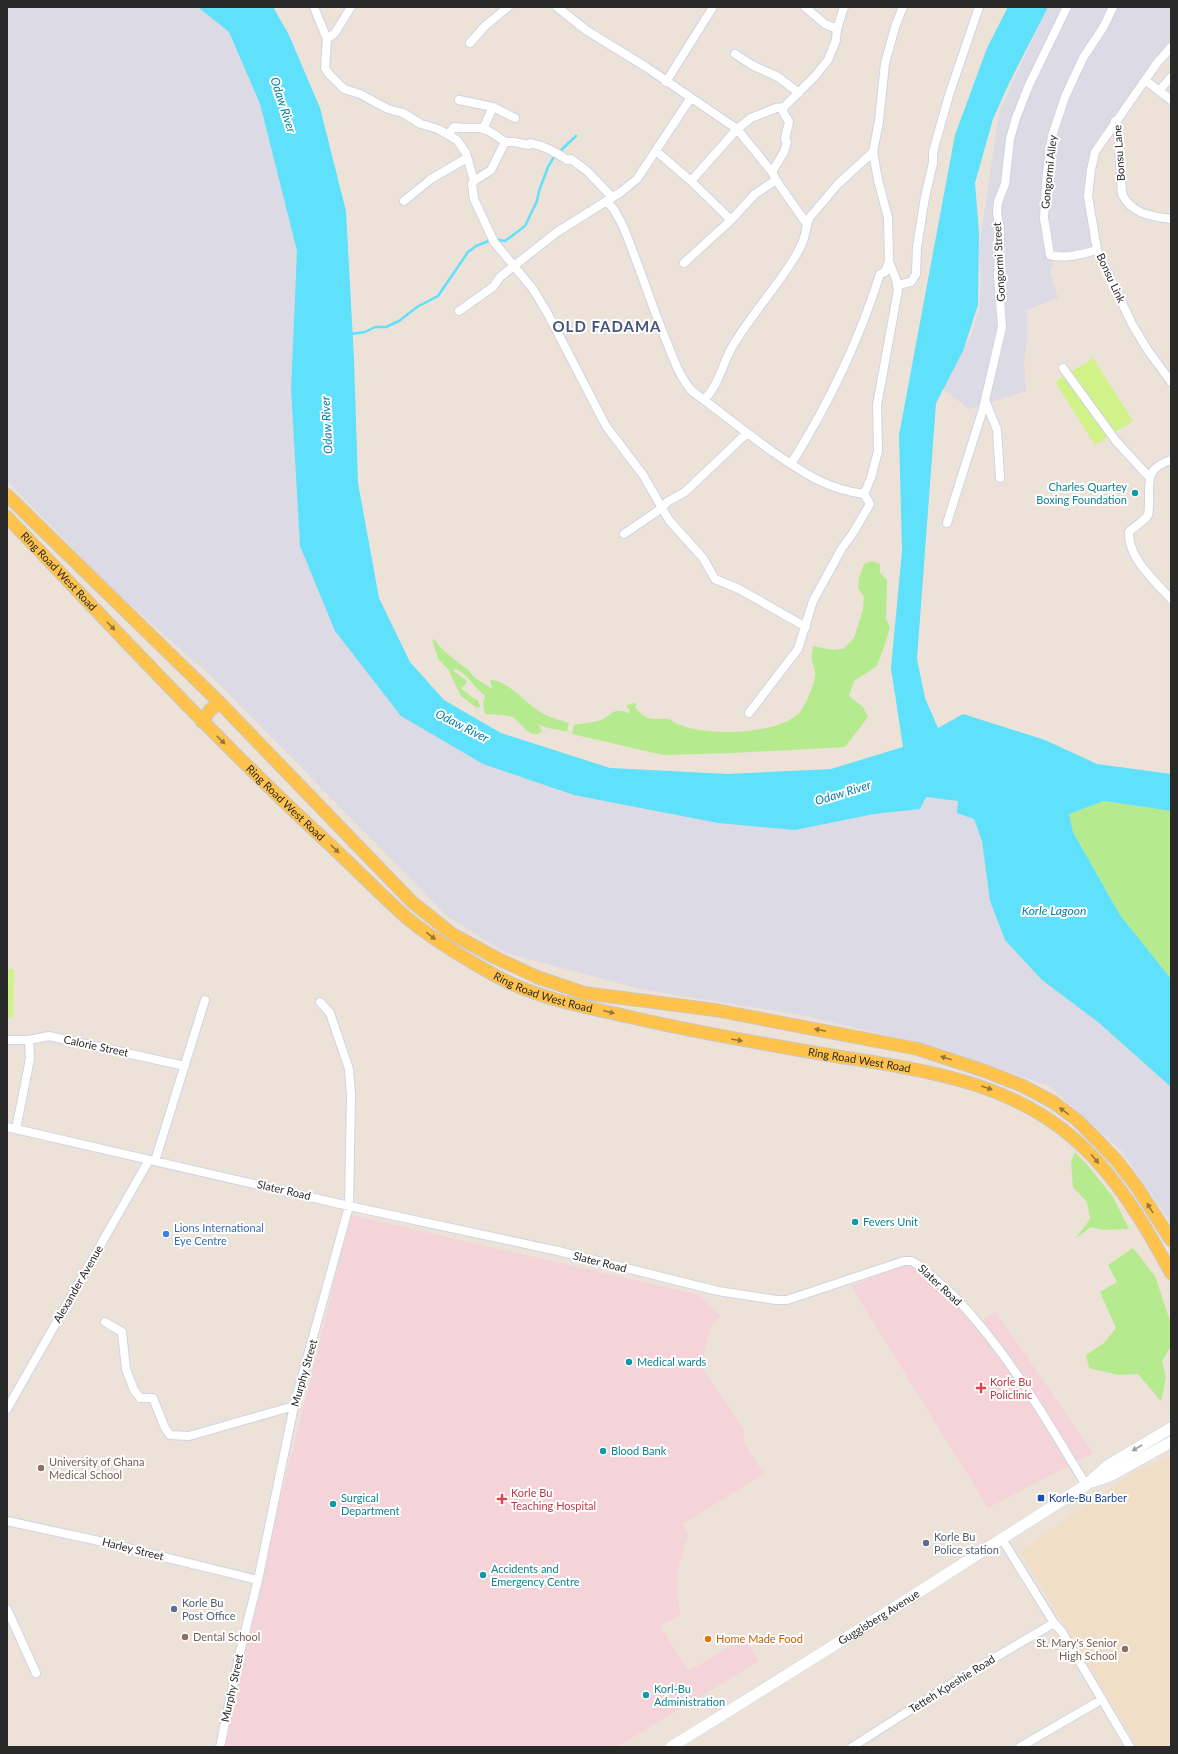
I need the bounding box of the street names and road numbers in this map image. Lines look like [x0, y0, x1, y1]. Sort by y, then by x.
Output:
street label: Bonsu Lane [1110, 124, 1127, 182]
street label: Gongormi Alley [1038, 134, 1059, 210]
street label: Gongormi Street [990, 222, 1007, 302]
street label: Bonsu Link [1094, 251, 1129, 305]
street label: Ring Road West Road [19, 529, 100, 613]
street label: Ring Road West Road [244, 762, 328, 843]
street label: Ring Road West Road [492, 969, 594, 1015]
street label: Calorie Street [63, 1032, 130, 1059]
street label: Ring Road West Road [807, 1045, 912, 1075]
street label: Slater Road [256, 1177, 312, 1202]
street label: Alexander Avenue [50, 1242, 105, 1325]
street label: Slater Road [572, 1249, 628, 1274]
street label: Slater Road [916, 1261, 965, 1308]
street label: Murphy Street [288, 1338, 319, 1408]
street label: Harley Street [101, 1535, 165, 1562]
street label: Guggisberg Avenue [835, 1586, 922, 1647]
street label: Murphy Street [218, 1652, 245, 1723]
street label: Tetteh Kpeshie Road [906, 1652, 997, 1715]

